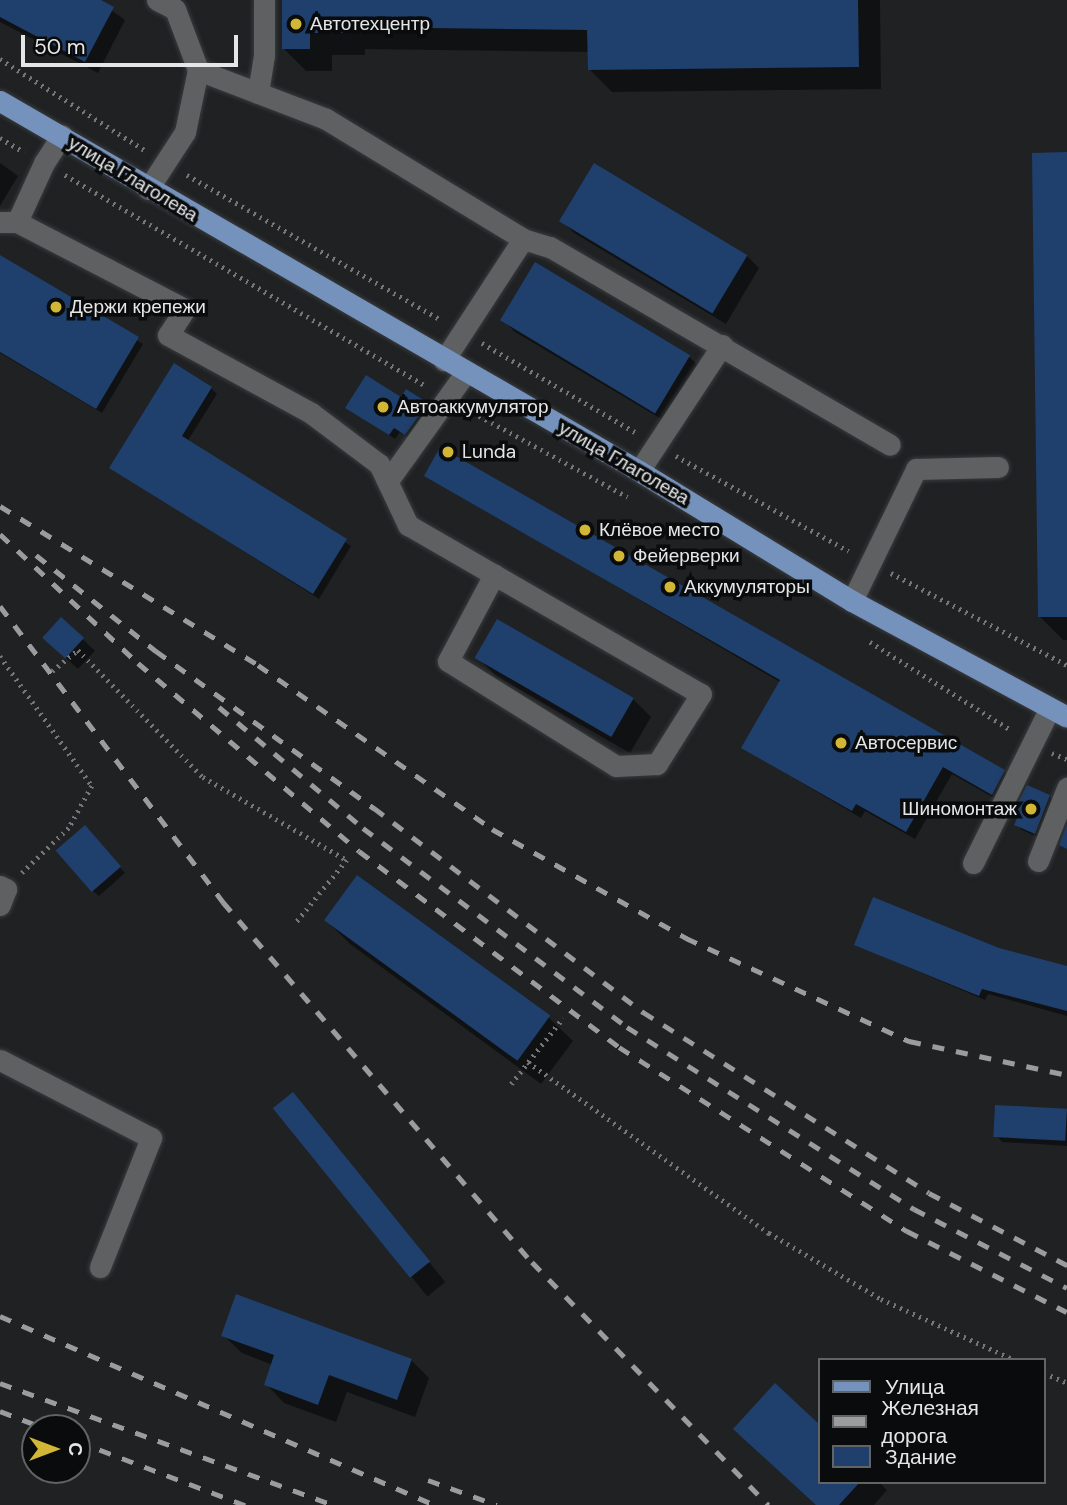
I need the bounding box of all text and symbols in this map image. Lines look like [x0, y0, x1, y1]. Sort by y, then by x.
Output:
place label: Автотехцентр [310, 13, 430, 35]
marker: Автотехцентр [288, 16, 304, 32]
scale bar [24, 21, 242, 65]
text: 50 m [34, 33, 85, 61]
street label: улица Глаголева [64, 131, 202, 227]
place label: Держи крепежи [70, 296, 206, 318]
marker: Держи крепежи [48, 299, 64, 315]
place label: Автоаккумулятор [397, 396, 548, 418]
marker: Автоаккумулятор [375, 399, 391, 415]
street label: улица Глаголева [555, 416, 693, 510]
place label: Lunda [462, 441, 516, 463]
marker: Lunda [440, 444, 456, 460]
place label: Клёвое место [599, 519, 720, 541]
marker: Клёвое место [577, 522, 593, 538]
place label: Фейерверки [633, 545, 740, 567]
marker: Фейерверки [611, 548, 627, 564]
place label: Аккумуляторы [684, 576, 810, 598]
marker: Аккумуляторы [662, 579, 678, 595]
place label: Автосервис [855, 732, 957, 754]
marker: Автосервис [833, 735, 849, 751]
place label: Шиномонтаж [902, 798, 1017, 820]
marker: Шиномонтаж [1023, 801, 1039, 817]
legend [818, 1358, 1046, 1484]
text: Улица [885, 1373, 945, 1401]
text: Железная дорога [881, 1394, 979, 1450]
north arrow [21, 1414, 91, 1484]
text: С [63, 1442, 88, 1456]
text: Здание [885, 1443, 957, 1471]

